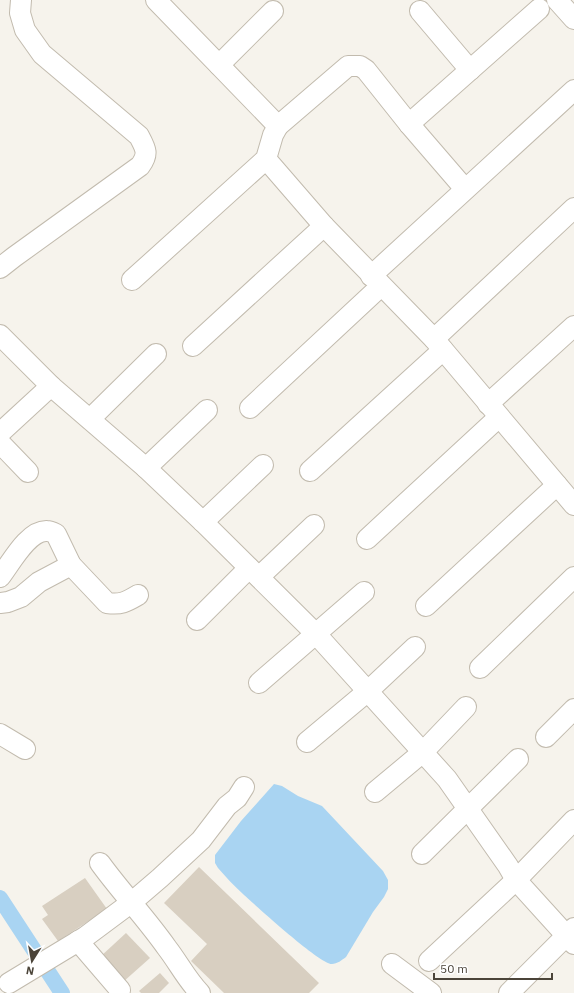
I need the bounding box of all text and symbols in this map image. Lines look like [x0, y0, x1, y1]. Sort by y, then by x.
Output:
north arrow [12, 941, 52, 981]
scale bar [434, 955, 552, 981]
text: 50 m [440, 961, 468, 976]
text: N [25, 963, 35, 978]

